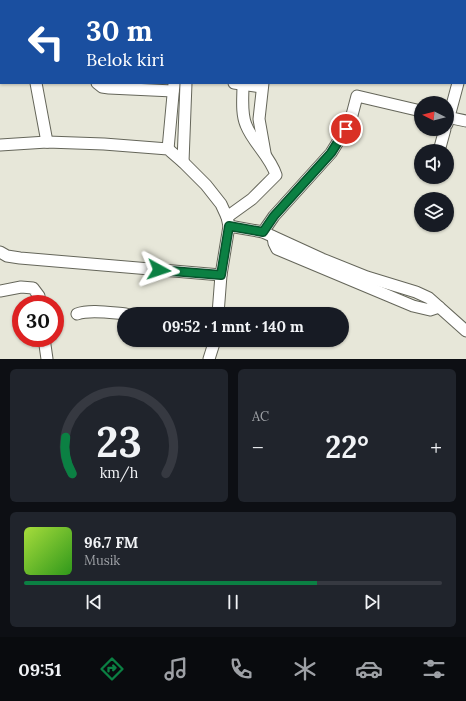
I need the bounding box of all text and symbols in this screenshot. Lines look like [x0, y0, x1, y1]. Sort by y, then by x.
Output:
text: 30 m [86, 13, 153, 49]
icon: left [20, 16, 72, 68]
text: Belok kiri [86, 48, 164, 71]
north arrow [414, 96, 454, 136]
map controls [414, 96, 454, 232]
pin [329, 112, 363, 146]
icon: arrive [335, 118, 357, 140]
button: sound [414, 144, 454, 184]
button: layers [414, 192, 454, 232]
position arrow [138, 249, 180, 291]
speed limit sign: 30 [12, 295, 64, 347]
text: 09:52 · 1 mnt · 140 m [162, 317, 304, 336]
text: AC [252, 408, 269, 425]
text: 23 [96, 414, 142, 467]
text: 22° [325, 428, 369, 466]
text: − [252, 433, 264, 461]
text: + [430, 433, 442, 461]
text: km/h [100, 463, 139, 482]
text: 96.7 FM [84, 533, 138, 552]
text: Musik [84, 552, 120, 569]
icon: previous [83, 591, 105, 613]
icon: pause [222, 591, 244, 613]
icon: next [361, 591, 383, 613]
icon: directions [98, 655, 126, 683]
icon: music [162, 655, 190, 683]
icon: phone [227, 655, 255, 683]
icon: climate [291, 655, 319, 683]
icon: car [355, 655, 383, 683]
icon: filters [420, 655, 448, 683]
text: 09:51 [18, 658, 62, 681]

